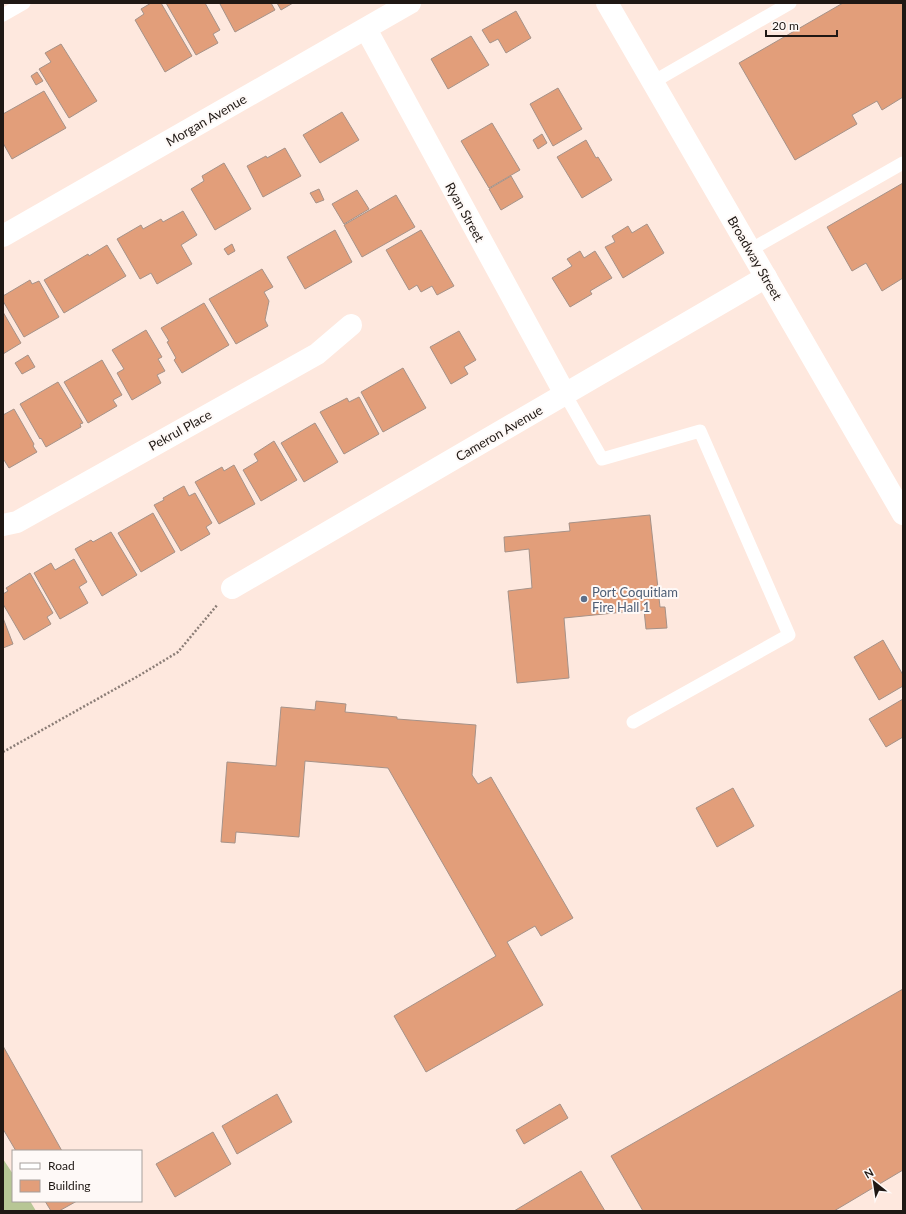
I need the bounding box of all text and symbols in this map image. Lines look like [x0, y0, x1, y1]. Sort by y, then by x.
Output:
scale bar [766, 12, 837, 38]
text: 20 m [772, 18, 799, 33]
street label: Morgan Avenue [163, 90, 249, 149]
street label: Ryan Street [442, 179, 488, 245]
street label: Broadway Street [725, 213, 786, 303]
street label: Cameron Avenue [453, 402, 545, 464]
street label: Pekrul Place [146, 406, 214, 454]
place label: Port Coquitlam Fire Hall 1 [592, 584, 678, 615]
marker: Port Coquitlam Fire Hall 1 [579, 594, 589, 604]
legend [12, 1150, 142, 1202]
text: Road [48, 1158, 75, 1173]
north arrow [854, 1162, 894, 1202]
text: N [862, 1165, 876, 1181]
text: Building [48, 1178, 91, 1193]

